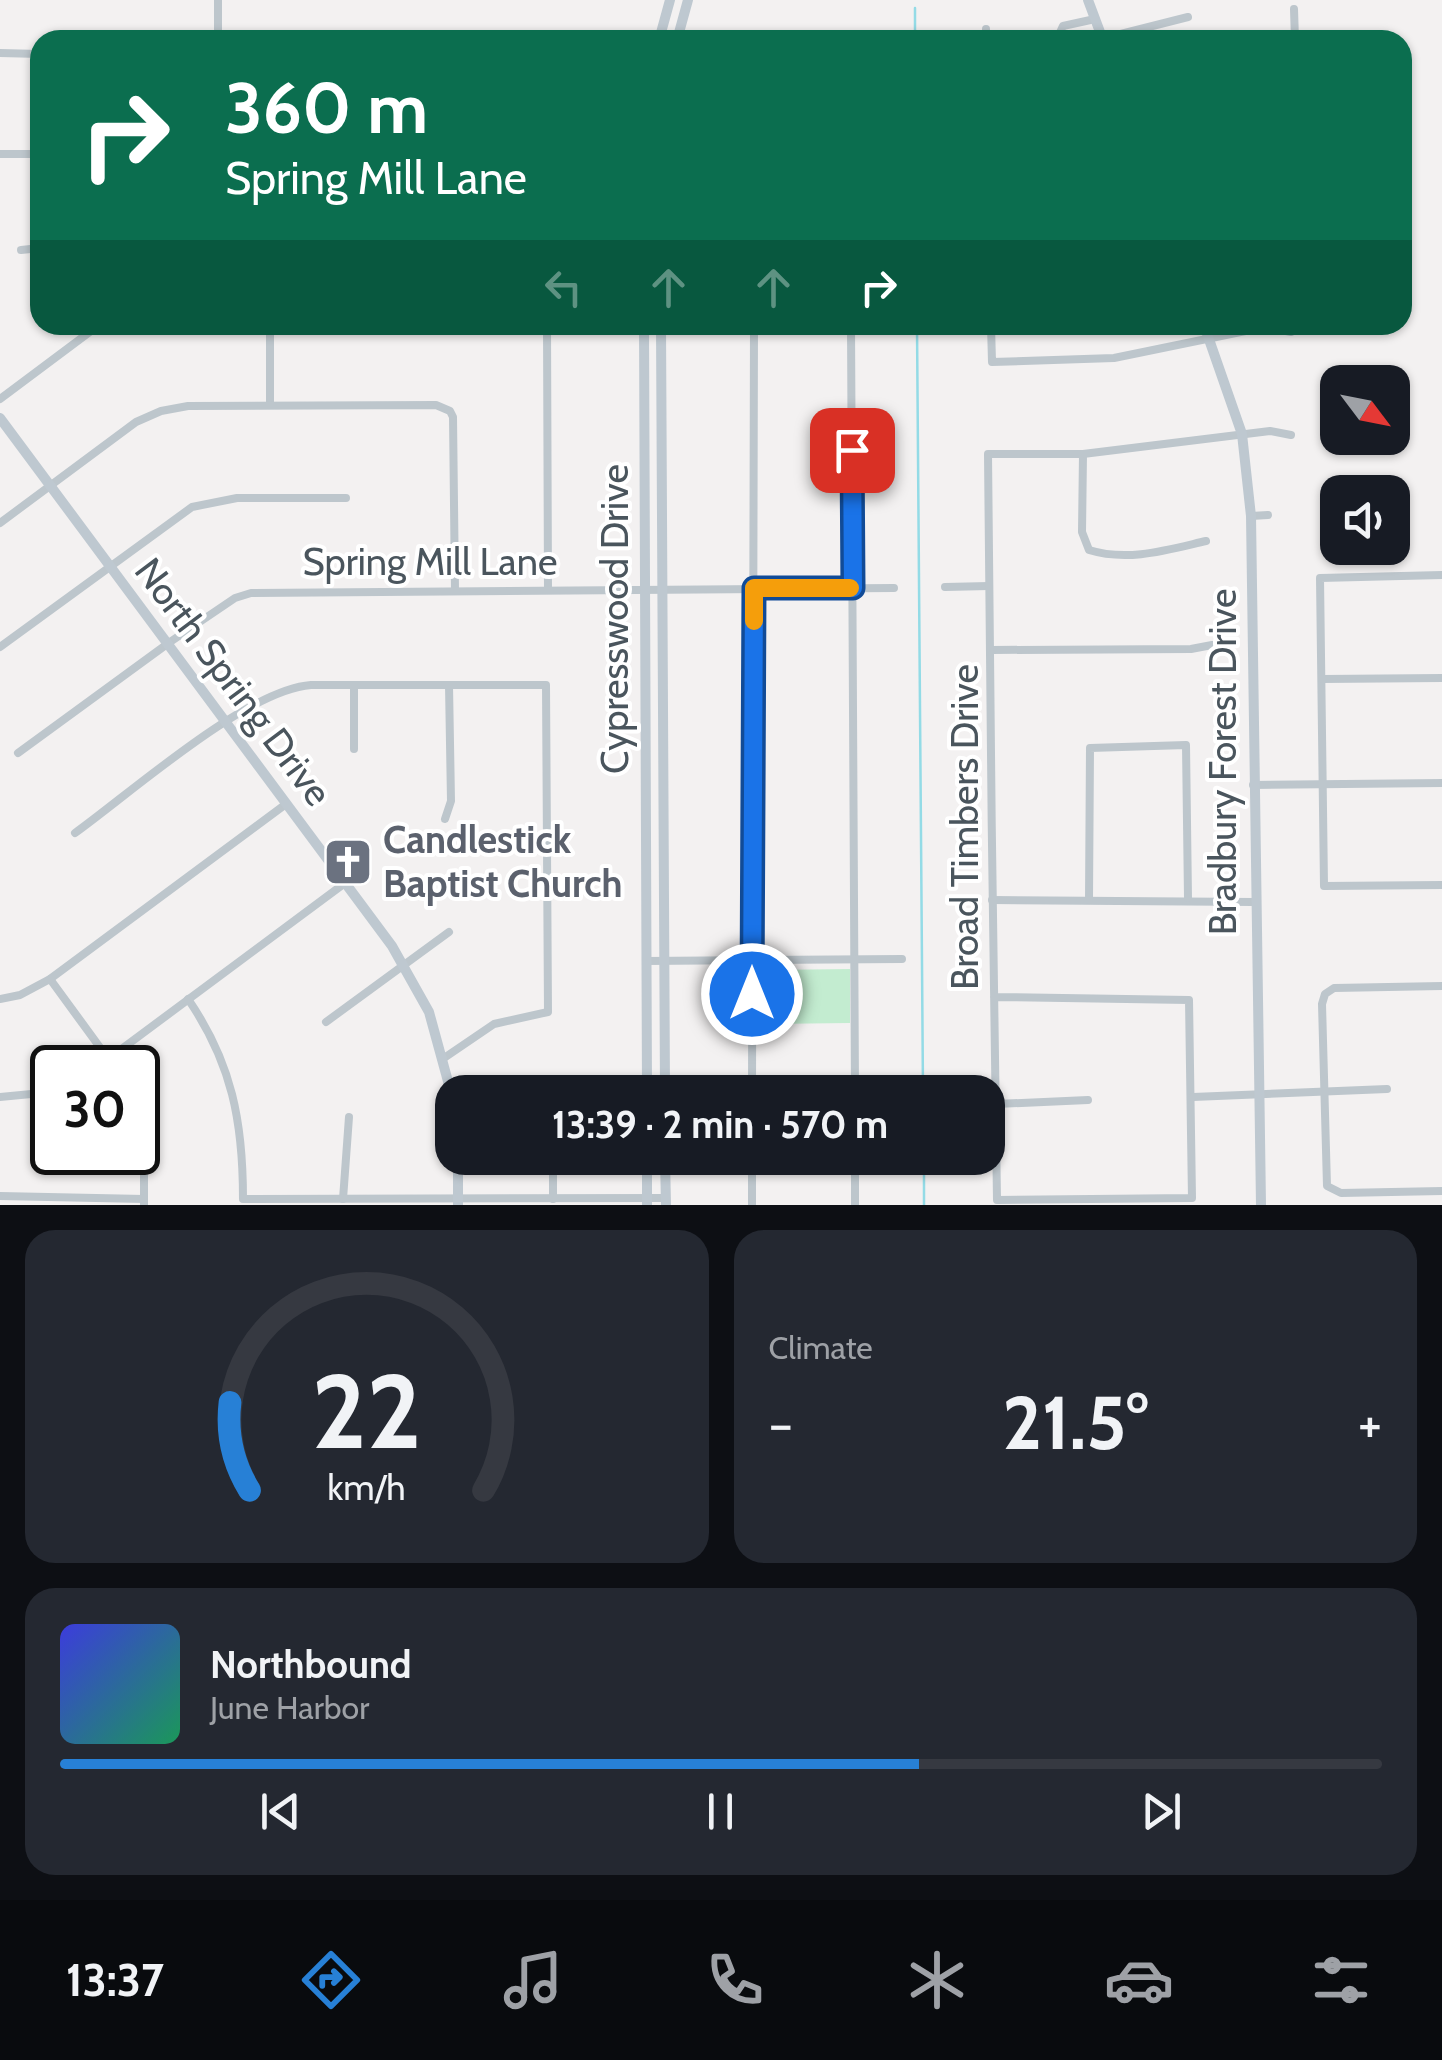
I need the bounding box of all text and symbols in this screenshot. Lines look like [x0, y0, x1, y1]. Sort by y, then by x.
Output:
text: 360 m [225, 65, 428, 151]
icon: right [60, 70, 190, 200]
text: Spring Mill Lane [225, 151, 527, 205]
icon: left [536, 260, 591, 315]
icon: ahead [641, 260, 696, 315]
icon: ahead [746, 260, 801, 315]
icon: right [851, 260, 906, 315]
north arrow [1320, 365, 1410, 455]
map controls [1320, 365, 1410, 565]
pin [810, 408, 895, 493]
icon: arrive [825, 423, 880, 478]
street label: Cypresswood Drive [591, 464, 638, 774]
button: sound [1320, 475, 1410, 565]
street label: Spring Mill Lane [303, 538, 557, 585]
street label: North Spring Drive [125, 548, 342, 815]
street label: Bradbury Forest Drive [1199, 589, 1246, 935]
street label: Broad Timbers Drive [941, 664, 988, 990]
place label: Candlestick Baptist Church [383, 816, 622, 907]
church icon: Candlestick Baptist Church [322, 836, 374, 888]
position arrow [700, 942, 804, 1046]
speed limit sign: 30 [30, 1045, 160, 1175]
text: 13:39 · 2 min · 570 m [552, 1101, 888, 1148]
text: Climate [769, 1328, 873, 1367]
text: 22 [312, 1348, 422, 1474]
text: 21.5° [1002, 1377, 1148, 1468]
text: − [769, 1390, 793, 1457]
text: + [1358, 1390, 1382, 1457]
text: km/h [328, 1466, 406, 1509]
text: Northbound [210, 1641, 412, 1688]
text: June Harbor [210, 1688, 369, 1727]
icon: previous [253, 1784, 308, 1839]
icon: pause [693, 1784, 748, 1839]
icon: next [1134, 1784, 1189, 1839]
icon: directions [296, 1945, 366, 2015]
icon: music [498, 1945, 568, 2015]
icon: phone [700, 1945, 770, 2015]
icon: climate [902, 1945, 972, 2015]
icon: car [1104, 1945, 1174, 2015]
icon: filters [1306, 1945, 1376, 2015]
text: 13:37 [66, 1953, 164, 2007]

